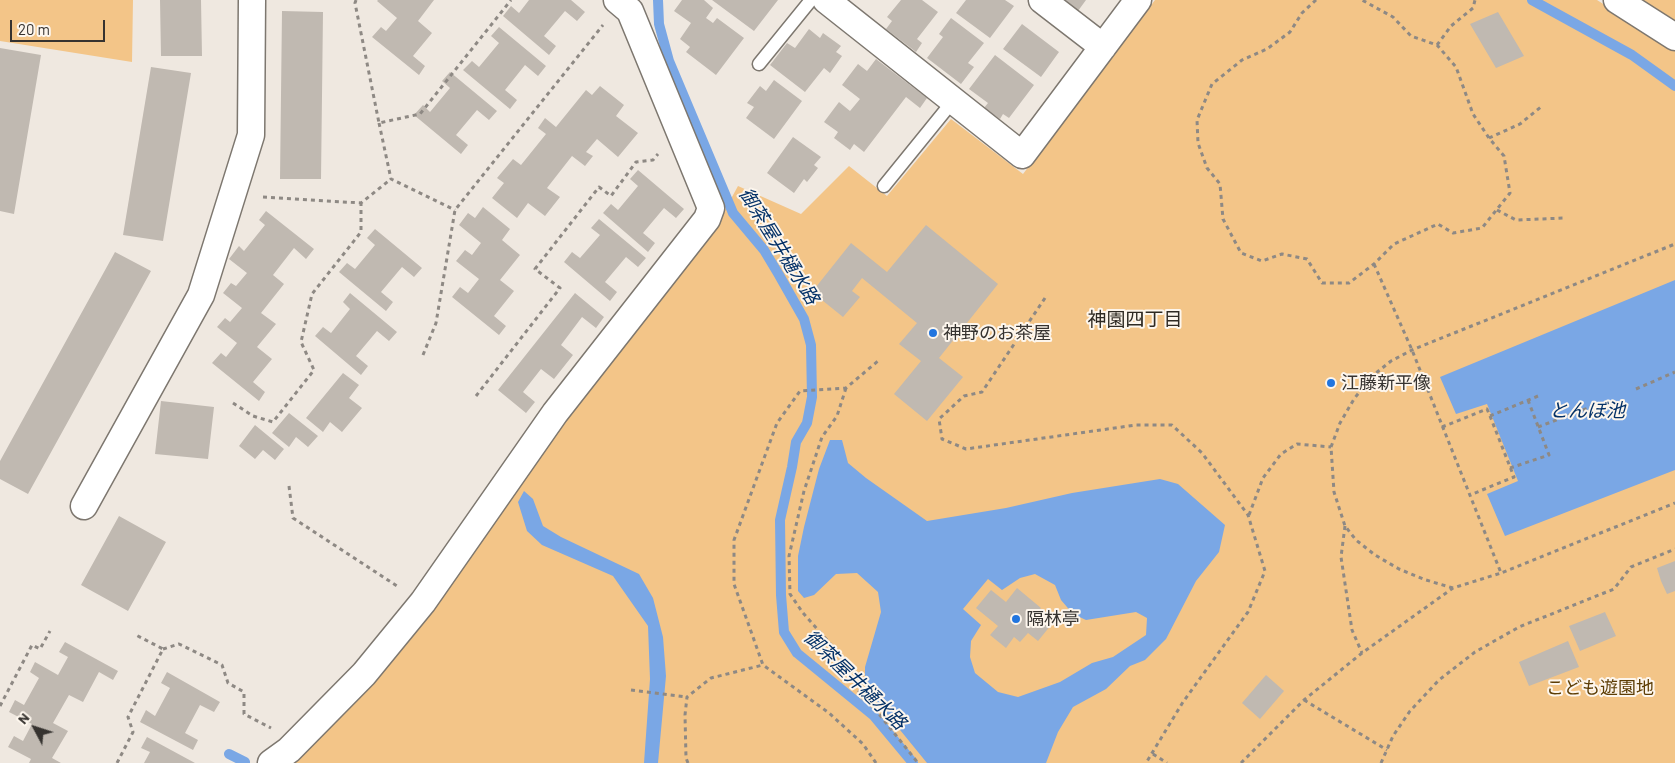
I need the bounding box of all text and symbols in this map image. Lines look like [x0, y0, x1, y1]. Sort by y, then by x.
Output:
scale bar [12, 10, 108, 42]
text: 20 m [18, 20, 50, 38]
water label: 御茶屋井樋水路 [734, 184, 824, 308]
district label: 神園四丁目 [1088, 309, 1182, 331]
place label: 神野のお茶屋 [943, 322, 1051, 344]
marker: 神野のお茶屋 [927, 327, 939, 339]
place label: 江藤新平像 [1341, 372, 1431, 394]
marker: 江藤新平像 [1325, 377, 1337, 389]
water label: とんぼ池 [1549, 400, 1625, 422]
place label: 隔林亭 [1026, 608, 1080, 630]
marker: 隔林亭 [1010, 613, 1022, 625]
water label: 御茶屋井樋水路 [799, 626, 911, 734]
park label: こども遊園地 [1546, 677, 1654, 699]
north arrow [10, 703, 60, 753]
text: N [14, 709, 33, 727]

